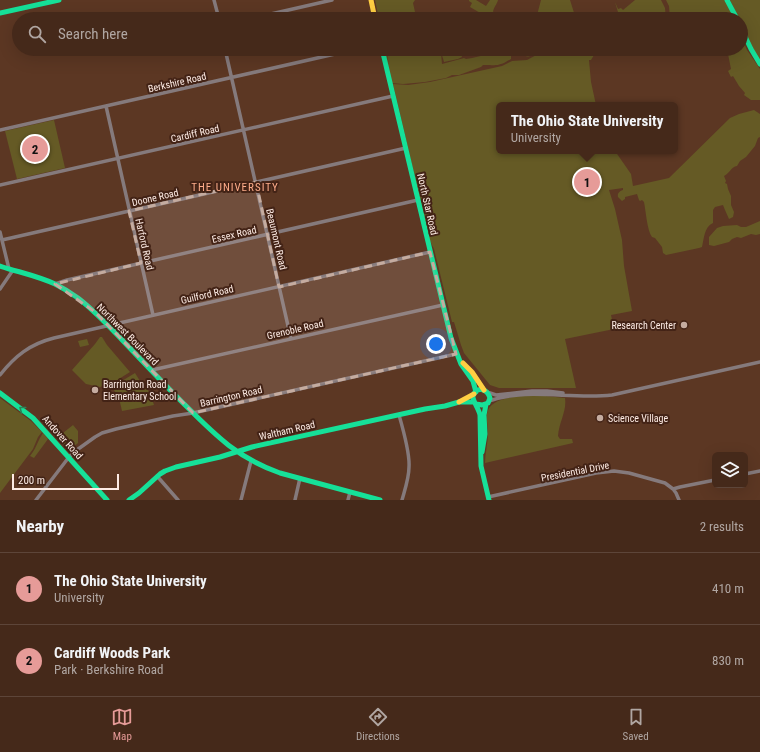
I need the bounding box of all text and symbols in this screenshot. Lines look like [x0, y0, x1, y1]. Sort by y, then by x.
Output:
search box [12, 12, 748, 56]
icon: search [26, 23, 48, 45]
text: Search here [58, 25, 128, 43]
street label: Berkshire Road [147, 70, 207, 95]
popup [496, 102, 678, 154]
text: The Ohio State University [511, 112, 663, 130]
street label: Cardiff Road [170, 123, 220, 144]
text: University [511, 130, 561, 145]
pin: 2 [22, 134, 48, 164]
pin: 1 [574, 167, 600, 197]
street label: North Star Road [415, 172, 440, 236]
district label: THE UNIVERSITY [191, 181, 279, 194]
street label: Doone Road [131, 187, 180, 208]
street label: Beaumont Road [264, 207, 289, 271]
street label: Harford Road [133, 217, 156, 271]
street label: Essex Road [211, 224, 258, 245]
street label: Guilford Road [180, 283, 235, 306]
street label: Northwest Boulevard [95, 301, 161, 367]
street label: Grenoble Road [266, 318, 324, 341]
place label: Research Center [611, 320, 676, 331]
marker: Research Center [679, 320, 689, 330]
your location [426, 334, 446, 354]
place label: Barrington Road Elementary School [103, 379, 176, 402]
street label: Barrington Road [199, 384, 263, 409]
marker: Barrington Road Elementary School [90, 385, 100, 395]
one-way arrow [20, 407, 27, 414]
street label: Andover Road [40, 413, 85, 461]
marker: Science Village [595, 413, 605, 423]
place label: Science Village [608, 413, 668, 424]
street label: Waltham Road [258, 419, 316, 442]
map controls [712, 452, 748, 488]
button: layers [712, 452, 748, 488]
street label: Presidential Drive [540, 459, 610, 483]
scale bar [12, 472, 119, 491]
text: 200 m [18, 474, 45, 487]
text: Nearby [16, 516, 64, 536]
text: 2 results [700, 519, 744, 534]
text: The Ohio State University [54, 572, 207, 590]
text: 1 [26, 581, 32, 596]
text: 410 m [712, 581, 744, 596]
text: University [54, 590, 104, 605]
text: Cardiff Woods Park [54, 644, 170, 662]
text: 2 [26, 653, 32, 668]
text: 830 m [712, 653, 744, 668]
text: Park · Berkshire Road [54, 662, 164, 677]
tab: Map [111, 706, 133, 743]
tab: Directions [356, 706, 400, 743]
tab: Saved [623, 706, 649, 743]

